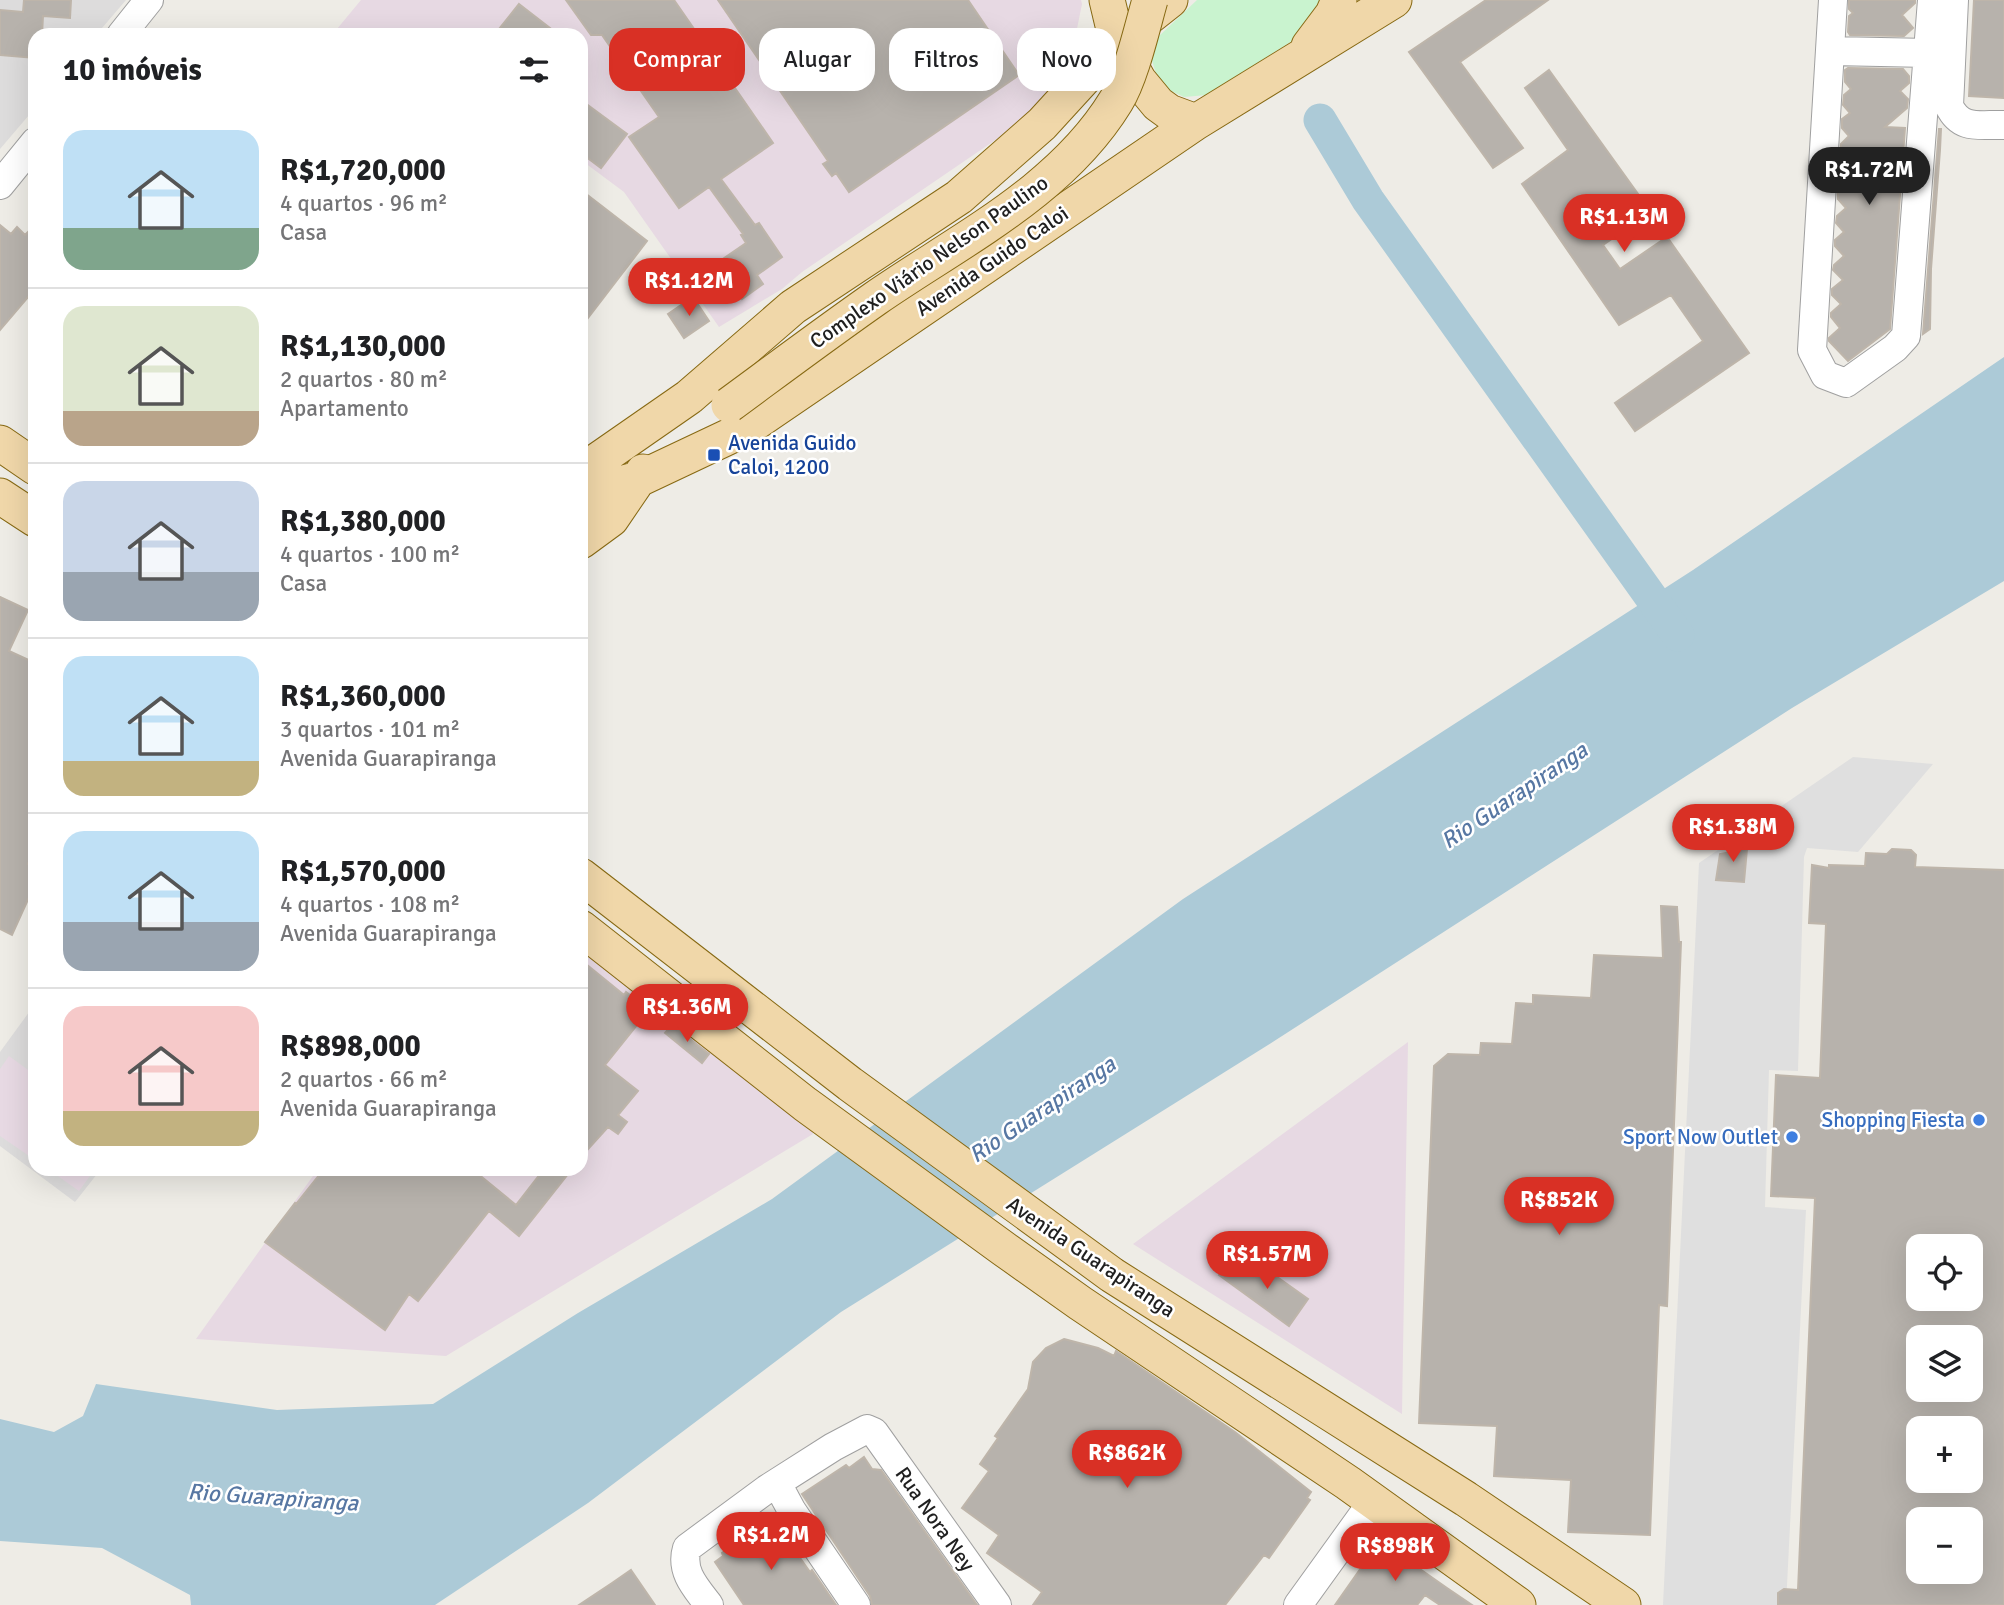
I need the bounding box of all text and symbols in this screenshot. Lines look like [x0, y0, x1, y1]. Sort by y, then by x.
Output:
chip: Comprar [609, 28, 745, 91]
chip: Alugar [759, 28, 875, 91]
chip: Filtros [889, 28, 1003, 91]
chip: Novo [1017, 28, 1116, 91]
icon: filters [515, 51, 553, 89]
text: 10 imóveis [63, 52, 202, 89]
pin: R$1.72M [1804, 148, 1934, 207]
text: R$1,720,000 [280, 152, 446, 189]
text: R$1.72M [1824, 155, 1914, 184]
icon: home [119, 158, 203, 242]
street label: Complexo Viário Nelson Paulino [805, 170, 1053, 354]
text: 4 quartos · 96 m² [280, 189, 448, 218]
pin: R$1.13M [1559, 194, 1689, 254]
street label: Avenida Guido Caloi [911, 200, 1073, 322]
text: R$1.13M [1579, 202, 1669, 231]
text: Casa [280, 218, 327, 247]
pin: R$1.12M [624, 258, 754, 318]
text: R$1.12M [644, 266, 734, 295]
text: R$1,130,000 [280, 328, 446, 365]
icon: home [119, 334, 203, 418]
text: 2 quartos · 80 m² [280, 365, 448, 394]
text: Apartamento [280, 394, 409, 423]
place label: Avenida Guido Caloi, 1200 [728, 430, 856, 480]
marker: Avenida Guido Caloi, 1200 [706, 447, 722, 463]
text: R$1,380,000 [280, 503, 446, 540]
icon: home [119, 509, 203, 593]
text: 4 quartos · 100 m² [280, 540, 460, 569]
text: Casa [280, 569, 327, 598]
text: R$1,360,000 [280, 678, 446, 715]
icon: home [119, 684, 203, 768]
text: 3 quartos · 101 m² [280, 715, 460, 744]
water label: Rio Guarapiranga [1435, 735, 1594, 855]
text: Avenida Guarapiranga [280, 744, 497, 773]
pin: R$1.38M [1668, 804, 1798, 864]
text: R$1.38M [1688, 812, 1778, 841]
text: R$1,570,000 [280, 853, 446, 890]
icon: home [119, 859, 203, 943]
text: 4 quartos · 108 m² [280, 890, 460, 919]
text: Avenida Guarapiranga [280, 919, 497, 948]
pin: R$1.36M [622, 984, 752, 1044]
text: R$1.36M [642, 992, 732, 1021]
text: R$898,000 [280, 1028, 421, 1065]
icon: home [119, 1034, 203, 1118]
water label: Rio Guarapiranga [963, 1049, 1122, 1169]
text: 2 quartos · 66 m² [280, 1065, 448, 1094]
text: Avenida Guarapiranga [280, 1094, 497, 1123]
place label: Shopping Fiesta [1822, 1107, 1965, 1133]
marker: Shopping Fiesta [1971, 1112, 1987, 1128]
place label: Sport Now Outlet [1623, 1124, 1778, 1150]
marker: Sport Now Outlet [1784, 1129, 1800, 1145]
pin: R$852K [1502, 1178, 1616, 1237]
text: R$852K [1520, 1185, 1598, 1214]
street label: Avenida Guarapiranga [1002, 1191, 1180, 1323]
pin: R$1.57M [1202, 1232, 1332, 1291]
map controls [1906, 1234, 1983, 1584]
button: locate [1906, 1234, 1983, 1311]
text: R$1.57M [1222, 1239, 1312, 1268]
button: layers [1906, 1325, 1983, 1402]
button: + [1906, 1416, 1983, 1493]
pin: R$862K [1070, 1430, 1184, 1490]
text: R$862K [1088, 1438, 1166, 1467]
street label: Rua Nora Ney [890, 1462, 981, 1576]
water label: Rio Guarapiranga [187, 1477, 360, 1518]
button: − [1906, 1507, 1983, 1584]
pin: R$1.2M [714, 1512, 828, 1572]
text: R$1.2M [732, 1520, 810, 1549]
pin: R$898K [1338, 1524, 1452, 1583]
text: R$898K [1356, 1531, 1434, 1560]

